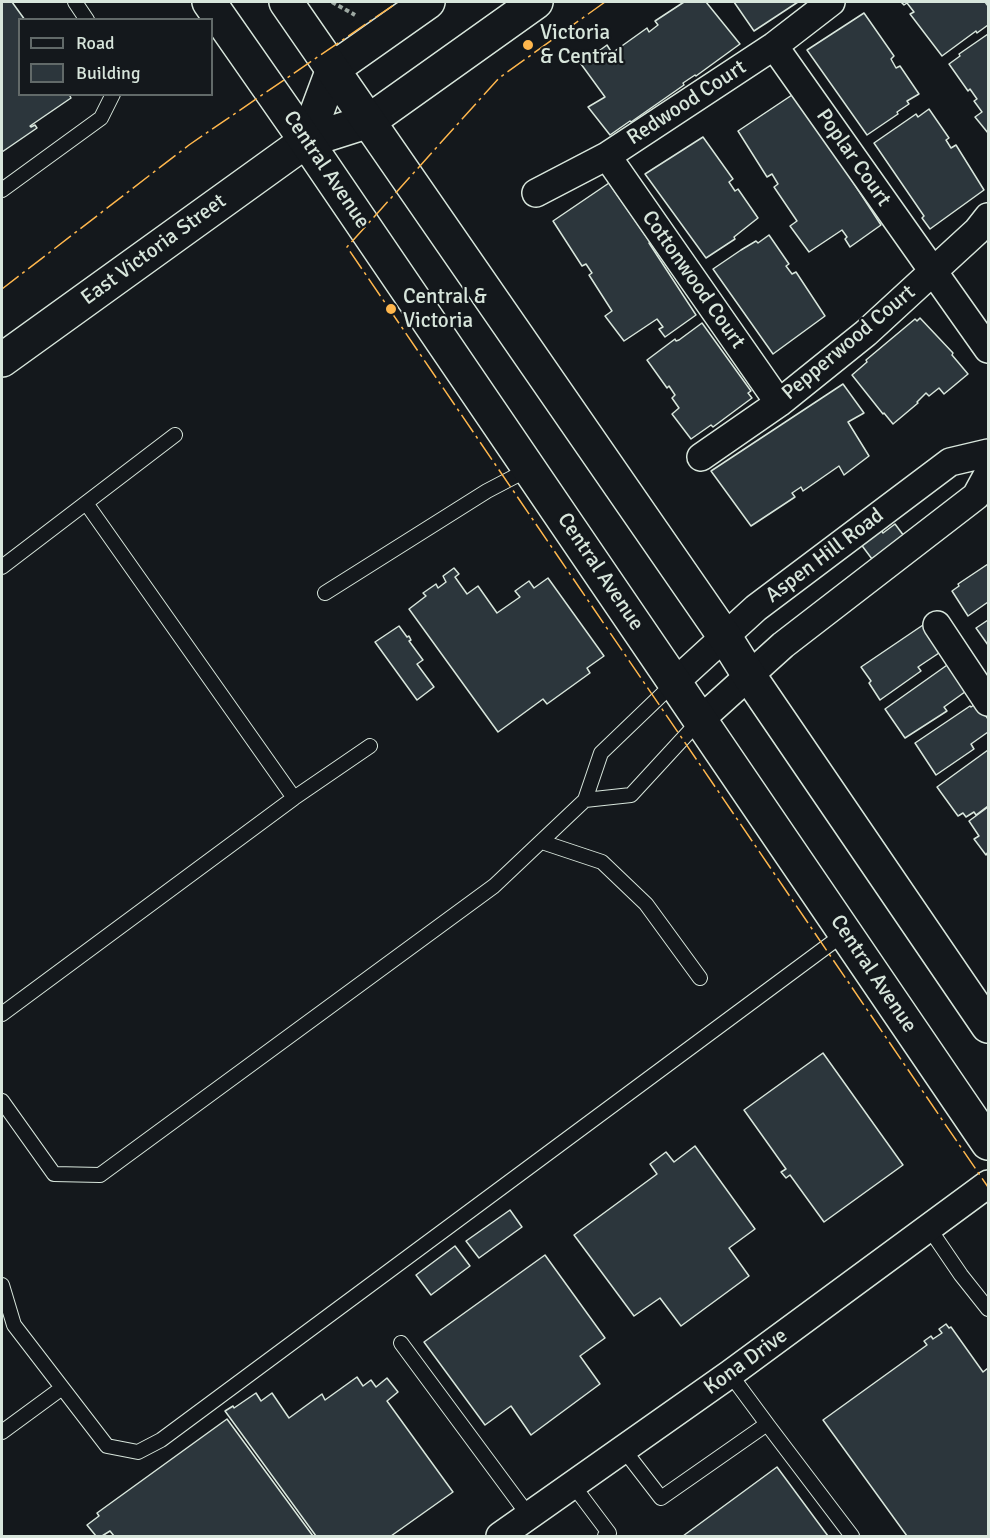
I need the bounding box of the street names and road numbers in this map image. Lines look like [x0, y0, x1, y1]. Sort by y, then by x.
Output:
street label: Redwood Court [623, 55, 751, 151]
street label: Poplar Court [810, 104, 896, 212]
street label: Central Avenue [277, 106, 375, 234]
street label: East Victoria Street [77, 189, 231, 311]
street label: Cottonwood Court [636, 206, 750, 354]
street label: Pepperwood Court [777, 280, 921, 406]
street label: Aspen Hill Road [761, 503, 889, 609]
street label: Central Avenue [551, 508, 649, 636]
street label: Central Avenue [824, 910, 922, 1038]
street label: Kona Drive [699, 1323, 793, 1401]

